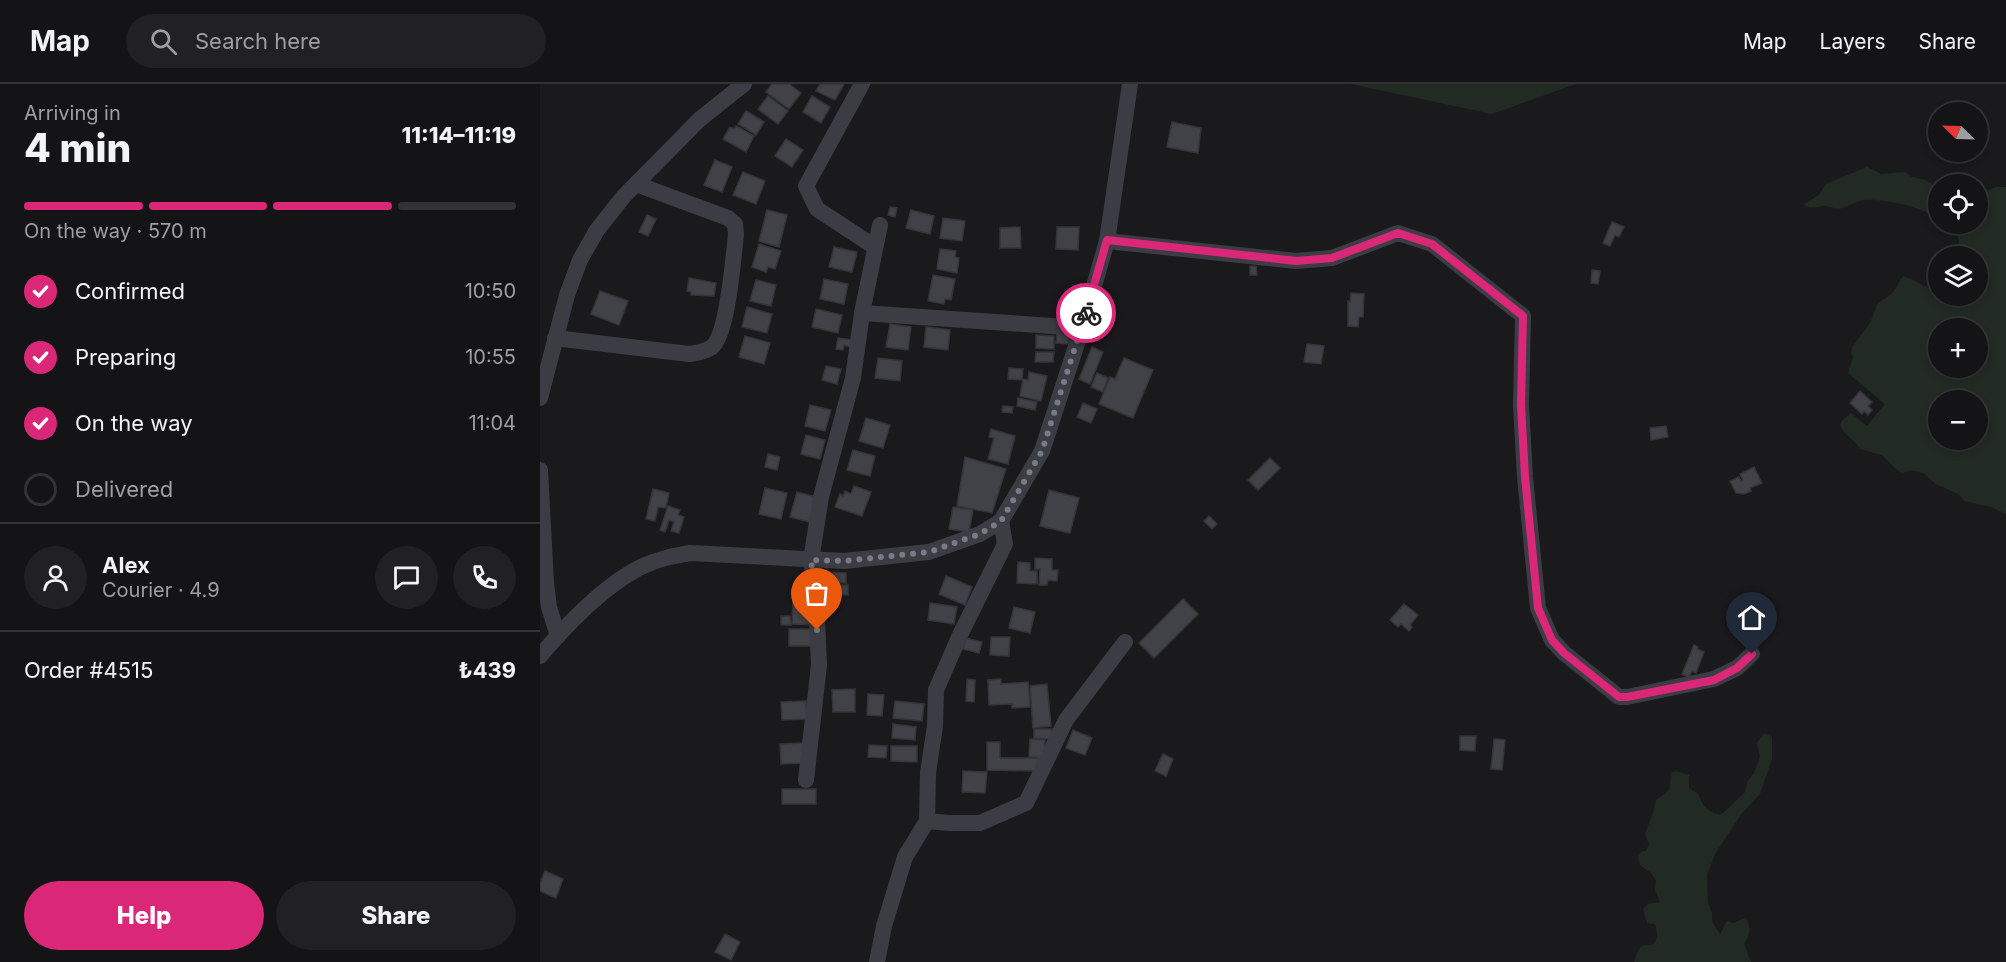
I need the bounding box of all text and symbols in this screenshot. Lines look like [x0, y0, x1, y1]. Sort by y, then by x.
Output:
search box [126, 14, 546, 68]
text: Map [30, 24, 90, 58]
icon: search [147, 25, 180, 58]
text: Search here [195, 28, 321, 54]
text: Map [1743, 29, 1787, 54]
text: Layers [1820, 29, 1886, 54]
text: Share [1919, 29, 1976, 54]
text: Arriving in [24, 101, 121, 125]
north arrow [1928, 102, 1988, 162]
map controls [1928, 102, 1988, 450]
text: 11:14–11:19 [402, 122, 516, 148]
text: 4 min [24, 124, 131, 171]
button: locate [1928, 174, 1988, 234]
text: On the way · 570 m [24, 219, 207, 243]
button: layers [1928, 246, 1988, 306]
icon: check [24, 275, 57, 308]
text: Confirmed [75, 278, 185, 304]
text: 10:50 [465, 279, 516, 303]
courier [1056, 283, 1116, 343]
icon: bike [1070, 297, 1103, 330]
button: + [1928, 318, 1988, 378]
icon: check [24, 341, 57, 374]
text: Preparing [75, 344, 176, 370]
text: 10:55 [465, 345, 516, 369]
button: − [1928, 390, 1988, 450]
icon: check [24, 407, 57, 440]
text: On the way [75, 410, 193, 436]
text: 11:04 [468, 411, 516, 435]
text: Delivered [75, 476, 173, 502]
button: person [24, 546, 87, 609]
button: chat [375, 546, 438, 609]
button: phone [453, 546, 516, 609]
text: Alex [102, 552, 150, 578]
pin [791, 568, 842, 630]
icon: bag [800, 577, 833, 610]
text: Courier · 4.9 [102, 578, 220, 602]
pin [1726, 592, 1777, 654]
icon: home [1735, 601, 1768, 634]
text: Order #4515 [24, 657, 153, 683]
text: ₺439 [458, 657, 516, 683]
button: Help [24, 881, 264, 950]
button: Share [276, 881, 516, 950]

